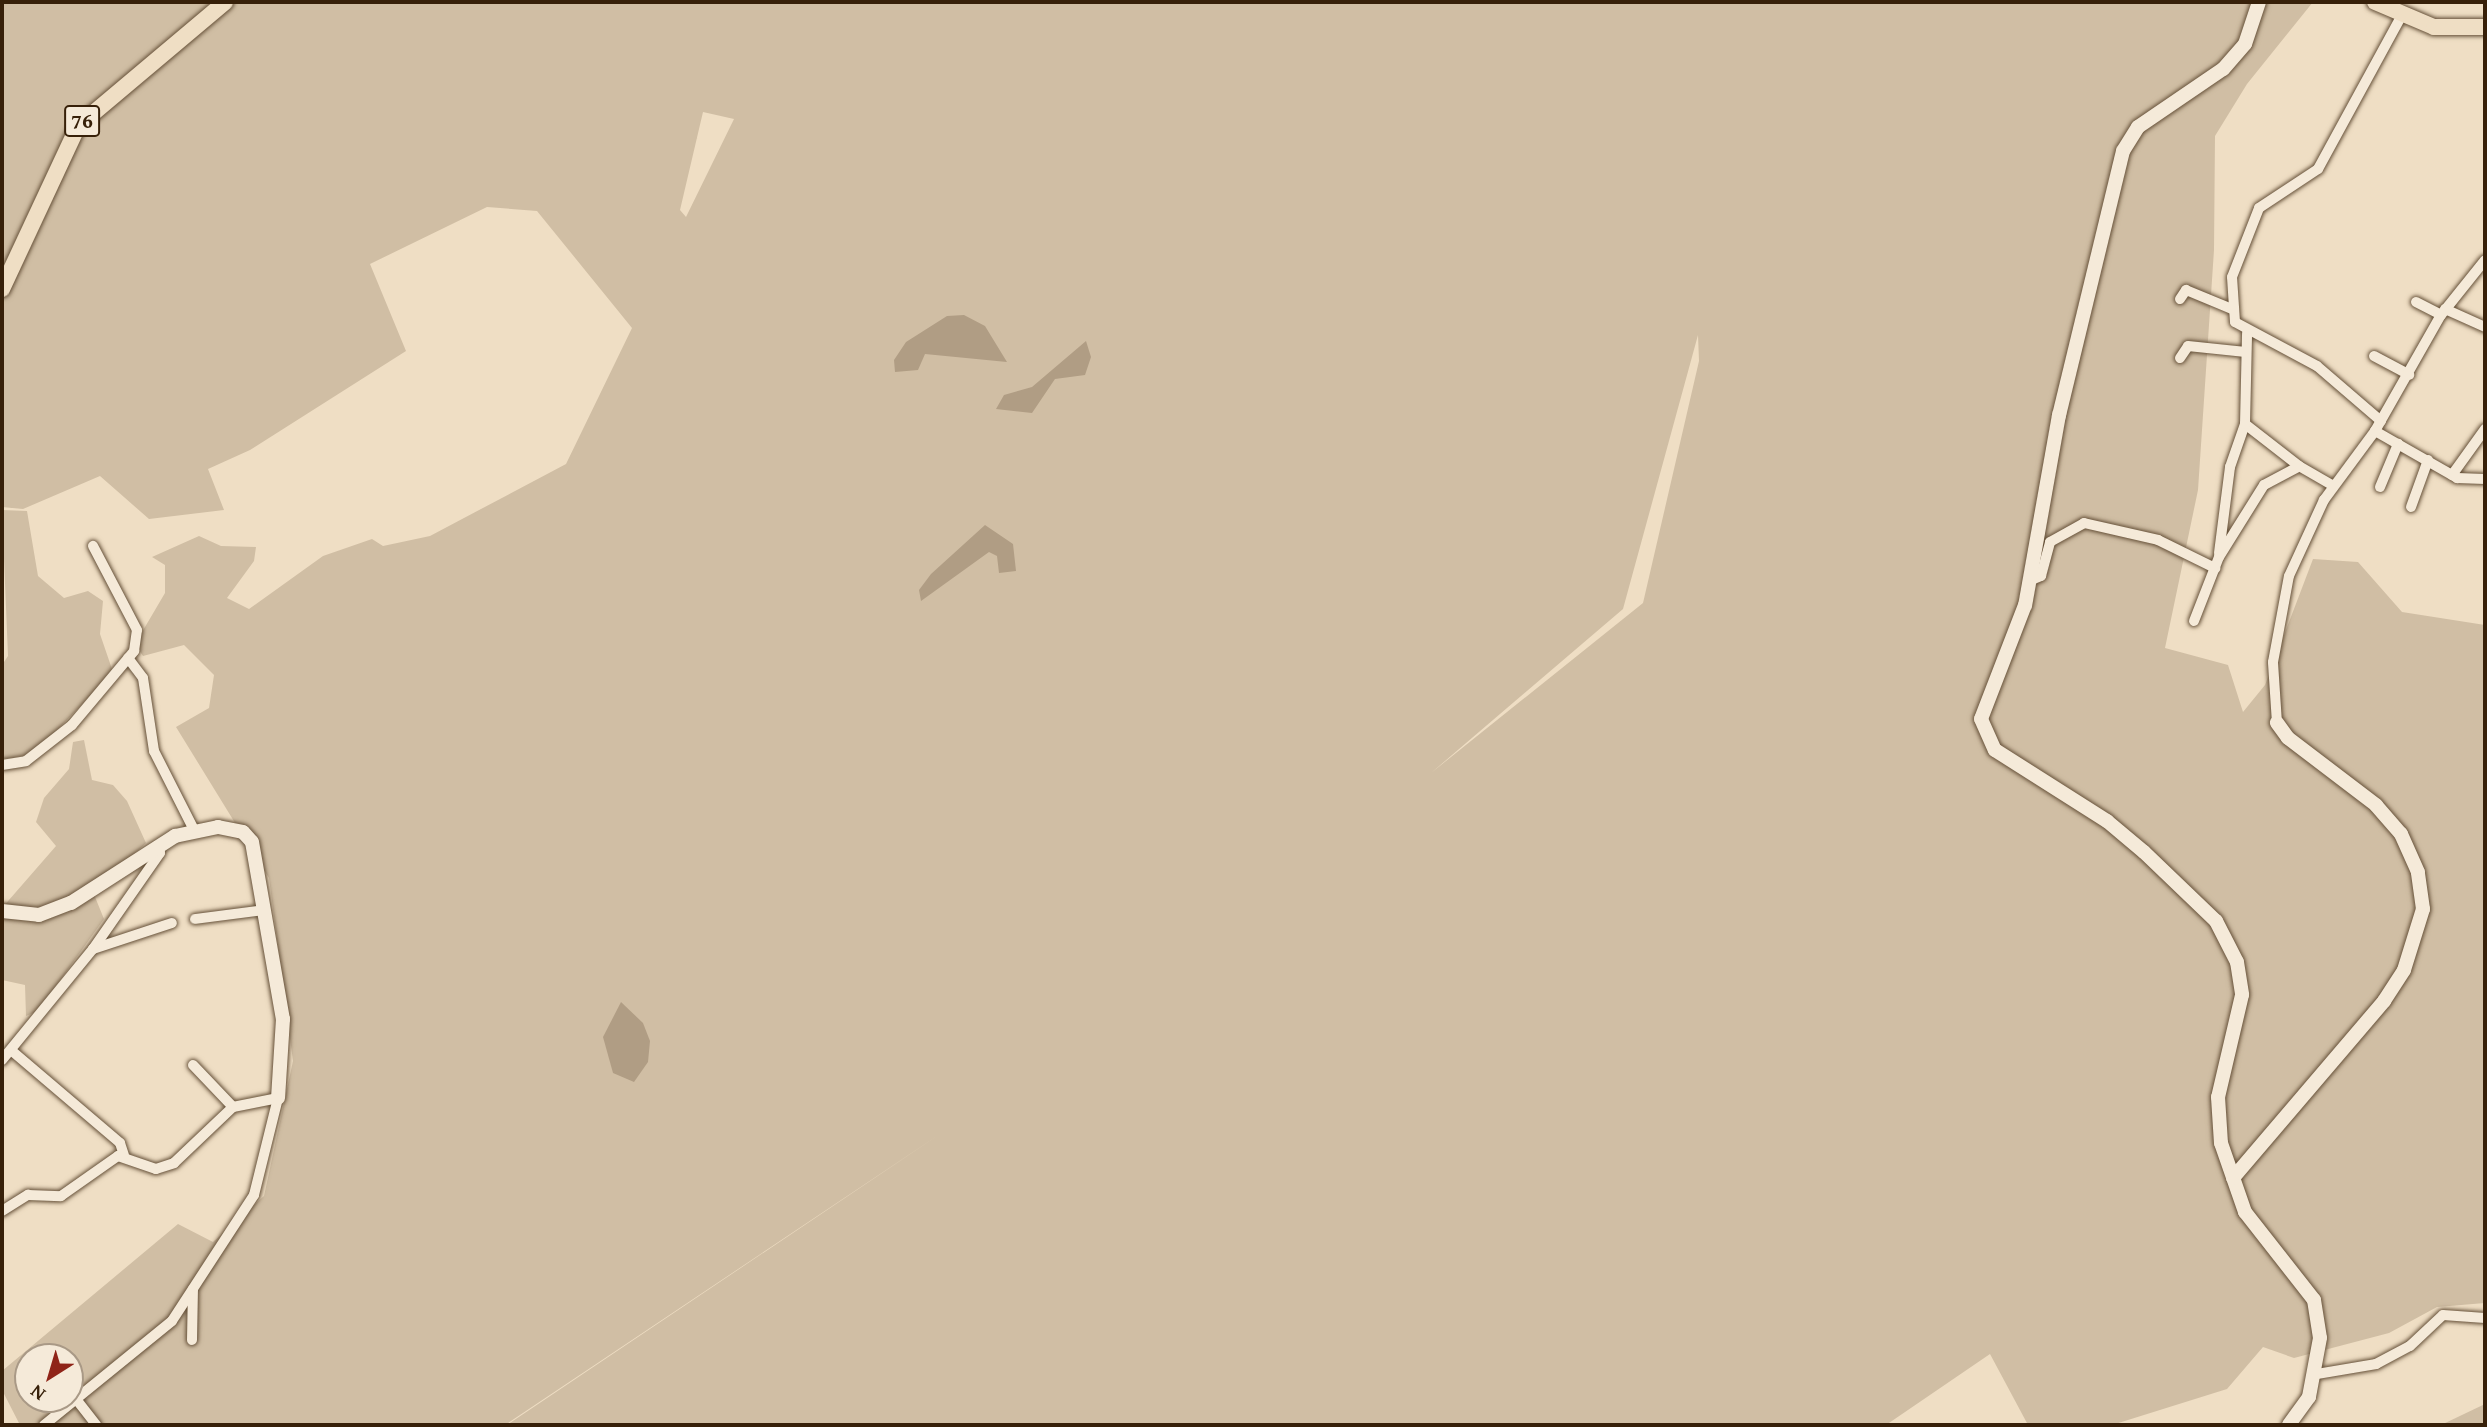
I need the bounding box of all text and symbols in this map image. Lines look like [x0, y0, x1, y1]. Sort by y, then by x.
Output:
road number: 76 [63, 104, 101, 138]
north arrow [14, 1343, 84, 1413]
text: N [24, 1378, 51, 1408]

